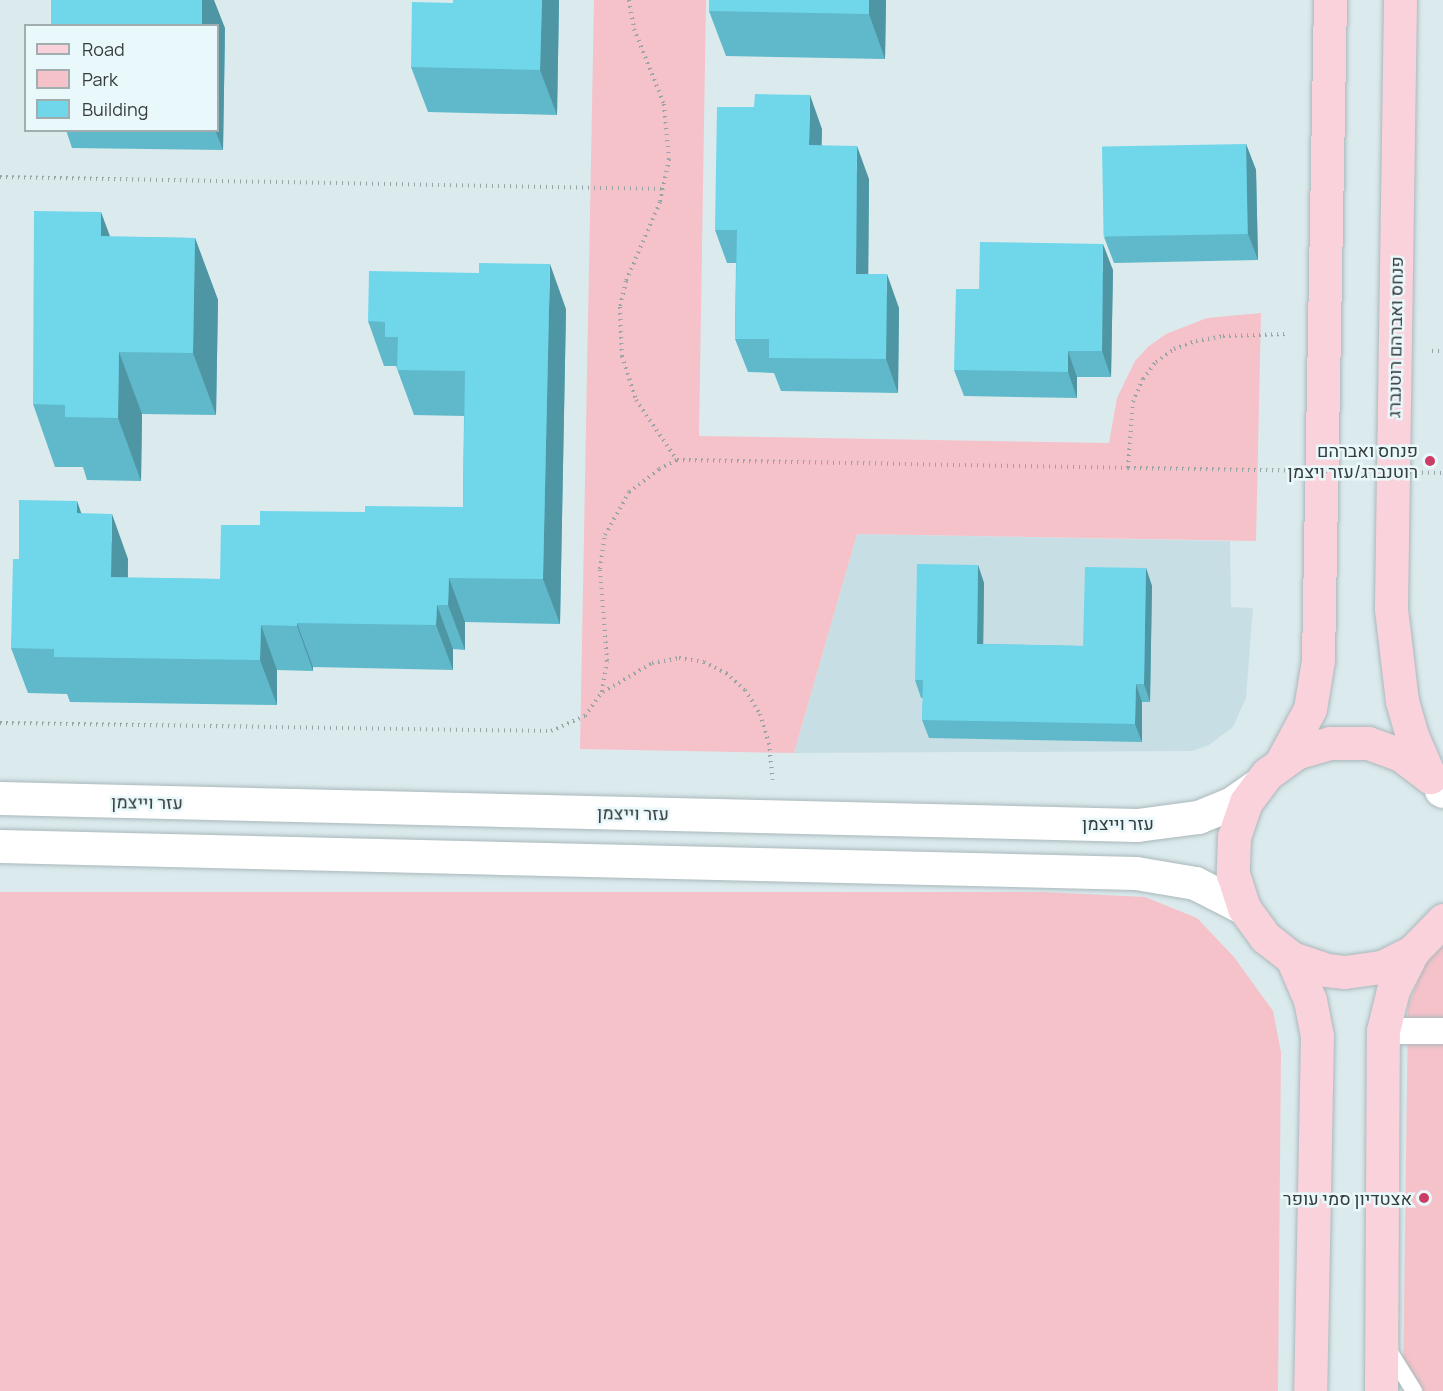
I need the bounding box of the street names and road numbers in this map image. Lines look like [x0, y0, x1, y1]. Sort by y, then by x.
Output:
street label: פנחס ואברהם רוטנברג [1383, 256, 1407, 418]
street label: עזר וייצמן [111, 791, 183, 813]
street label: עזר וייצמן [597, 802, 669, 824]
street label: עזר וייצמן [1082, 812, 1154, 834]

